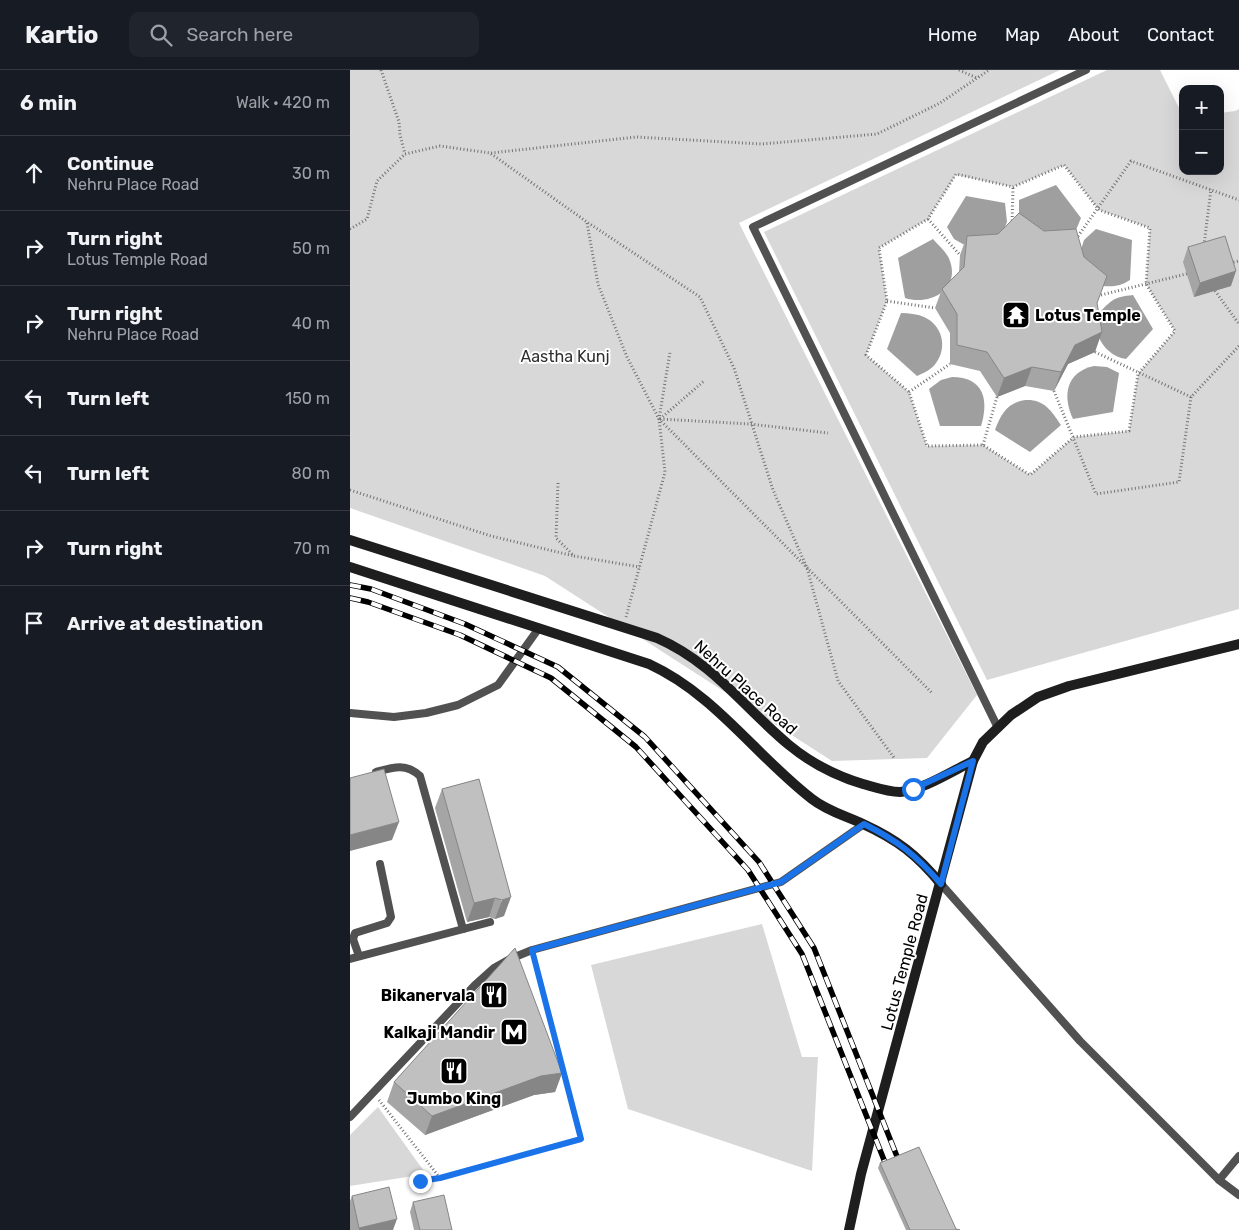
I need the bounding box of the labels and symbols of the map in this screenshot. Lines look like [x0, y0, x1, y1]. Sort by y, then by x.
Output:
temple icon: Lotus Temple [1001, 300, 1031, 330]
place label: Lotus Temple [1035, 306, 1141, 325]
park label: Aastha Kunj [520, 347, 610, 366]
street label: Nehru Place Road [690, 636, 801, 739]
route start [902, 778, 925, 801]
street label: Lotus Temple Road [877, 892, 932, 1033]
restaurant icon: Bikanervala [479, 980, 509, 1010]
place label: Bikanervala [381, 986, 475, 1005]
metro station icon: Kalkaji Mandir [499, 1017, 529, 1047]
place label: Kalkaji Mandir [384, 1023, 496, 1042]
restaurant icon: Jumbo King [439, 1056, 469, 1086]
place label: Jumbo King [407, 1089, 501, 1108]
route end [409, 1170, 432, 1193]

